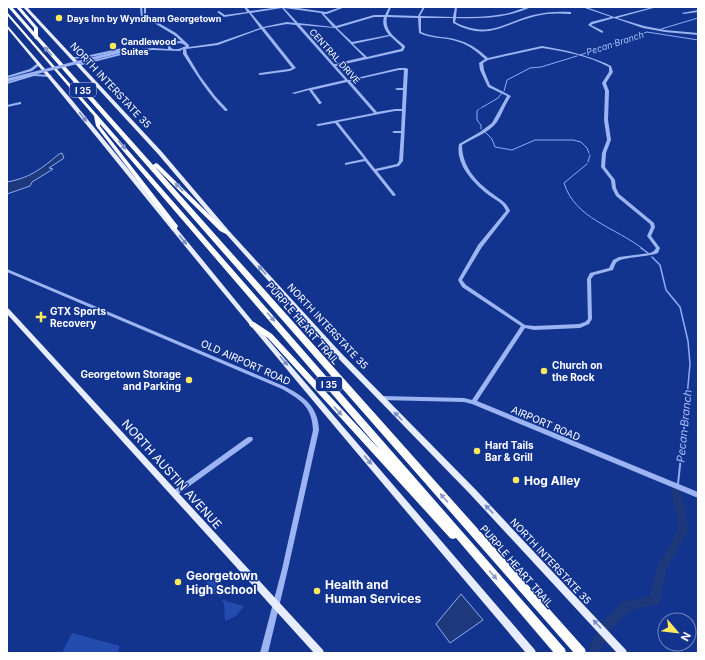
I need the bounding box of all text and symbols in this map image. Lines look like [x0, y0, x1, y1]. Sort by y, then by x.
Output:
marker: Days Inn by Wyndham Georgetown [54, 13, 64, 23]
place label: Days Inn by Wyndham Georgetown [67, 13, 222, 24]
street label: CENTRAL DRIVE [307, 26, 363, 86]
water label: Pecan Branch [585, 29, 645, 57]
place label: Candlewood Suites [121, 36, 176, 57]
street label: NORTH INTERSTATE 35 [68, 40, 154, 130]
marker: Candlewood Suites [108, 41, 118, 51]
one-way arrow [44, 46, 53, 56]
road number: I 35 [70, 83, 96, 97]
one-way arrow [78, 112, 87, 123]
one-way arrow [117, 140, 126, 150]
one-way arrow [174, 182, 184, 192]
one-way arrow [178, 234, 187, 245]
one-way arrow [257, 265, 266, 275]
street label: PURPLE HEART TRAIL [264, 279, 342, 367]
street label: NORTH INTERSTATE 35 [285, 281, 371, 371]
place label: GTX Sports Recovery [50, 305, 106, 330]
marker: GTX Sports Recovery [35, 311, 47, 323]
one-way arrow [266, 312, 276, 322]
street label: OLD AIRPORT ROAD [199, 337, 293, 387]
one-way arrow [279, 356, 288, 367]
place label: Church on the Rock [552, 359, 603, 383]
marker: Church on the Rock [539, 366, 549, 376]
place label: Georgetown Storage and Parking [80, 368, 181, 393]
marker: Georgetown Storage and Parking [184, 375, 194, 385]
road number: I 35 [316, 377, 342, 391]
water label: Pecan Branch [673, 388, 695, 463]
street label: AIRPORT ROAD [510, 403, 582, 443]
one-way arrow [333, 406, 343, 416]
one-way arrow [393, 411, 403, 421]
street label: NORTH AUSTIN AVENUE [119, 416, 225, 532]
place label: Hard Tails Bar & Grill [485, 439, 534, 463]
marker: Hard Tails Bar & Grill [472, 446, 482, 456]
one-way arrow [363, 455, 372, 466]
place label: Hog Alley [524, 473, 581, 488]
marker: Hog Alley [511, 475, 521, 485]
one-way arrow [439, 493, 449, 503]
one-way arrow [484, 504, 494, 514]
street label: NORTH INTERSTATE 35 [508, 516, 594, 606]
street label: PURPLE HEART TRAIL [478, 522, 556, 610]
place label: Georgetown High School [186, 568, 258, 597]
one-way arrow [488, 570, 497, 579]
marker: Georgetown High School [173, 577, 183, 587]
place label: Health and Human Services [325, 577, 421, 606]
marker: Health and Human Services [312, 586, 322, 596]
north arrow [657, 612, 697, 652]
one-way arrow [593, 620, 602, 629]
text: N [678, 630, 694, 644]

